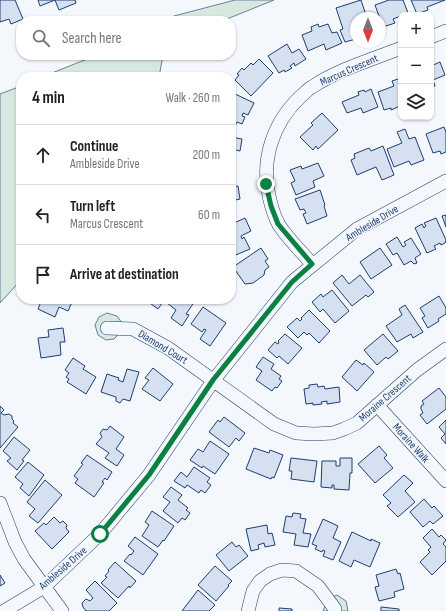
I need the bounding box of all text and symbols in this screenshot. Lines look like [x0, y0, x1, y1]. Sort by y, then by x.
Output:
north arrow [350, 12, 386, 48]
map controls [398, 12, 434, 120]
button: + [398, 12, 434, 48]
search box [16, 16, 236, 60]
icon: search [30, 27, 52, 49]
text: Search here [62, 29, 122, 48]
button: − [398, 48, 434, 84]
street label: Marcus Crescent [318, 51, 381, 89]
button: layers [398, 84, 434, 120]
text: 4 min [32, 88, 65, 108]
text: Walk · 260 m [166, 90, 220, 106]
text: Continue [70, 137, 119, 156]
icon: ahead [32, 144, 54, 166]
text: 200 m [193, 147, 220, 163]
text: Ambleside Drive [70, 156, 140, 172]
route end [257, 175, 275, 193]
text: Turn left [70, 197, 115, 216]
street label: Ambleside Drive [343, 202, 401, 244]
icon: left [32, 204, 54, 226]
text: 60 m [198, 207, 220, 223]
text: Marcus Crescent [70, 216, 143, 232]
icon: arrive [32, 264, 54, 286]
text: Arrive at destination [70, 265, 179, 284]
street label: Diamond Court [136, 327, 191, 367]
street label: Moraine Crescent [356, 371, 414, 424]
street label: Moraine Walk [390, 421, 433, 466]
route start [91, 525, 109, 543]
street label: Ambleside Drive [36, 544, 90, 593]

